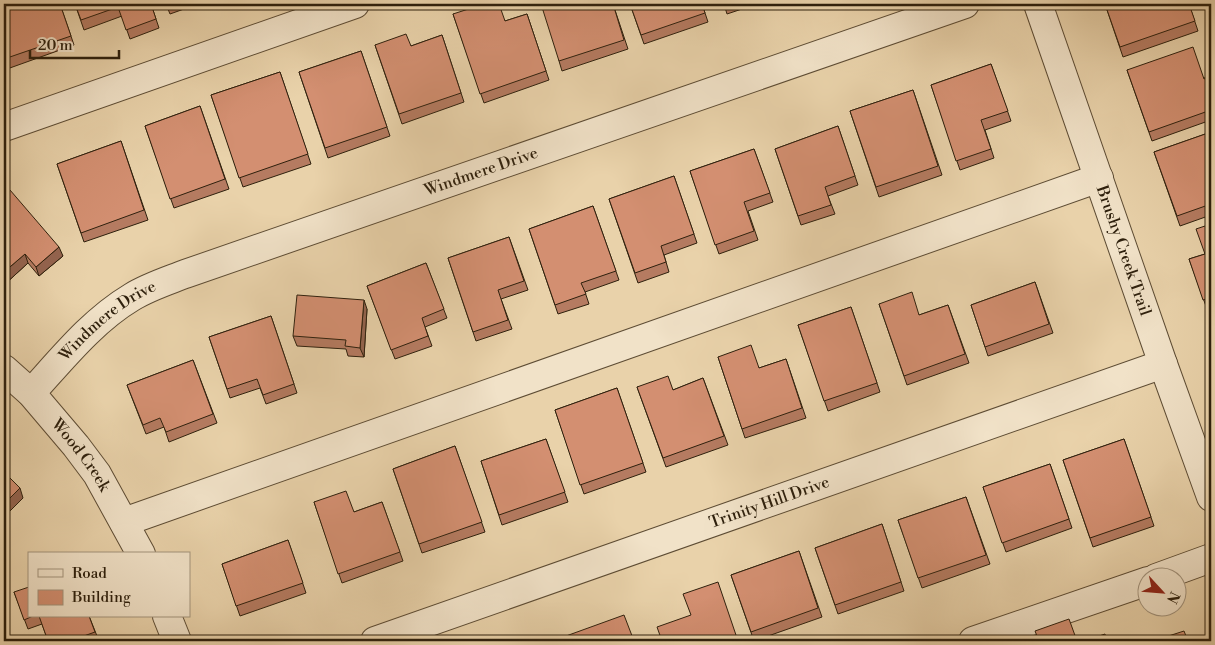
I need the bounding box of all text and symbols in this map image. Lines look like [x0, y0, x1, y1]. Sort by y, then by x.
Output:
scale bar [30, 28, 119, 60]
text: 20 m [38, 36, 73, 55]
street label: Windmere Drive [421, 143, 540, 201]
street label: Brushy Creek Trail [1091, 182, 1156, 319]
street label: Windmere Drive [54, 276, 159, 366]
street label: Wood Creek [47, 414, 115, 496]
street label: Trinity Hill Drive [707, 472, 832, 533]
legend [28, 552, 190, 618]
text: Road [72, 564, 107, 583]
north arrow [1138, 568, 1188, 618]
text: Building [71, 588, 131, 607]
text: N [1162, 588, 1183, 606]

